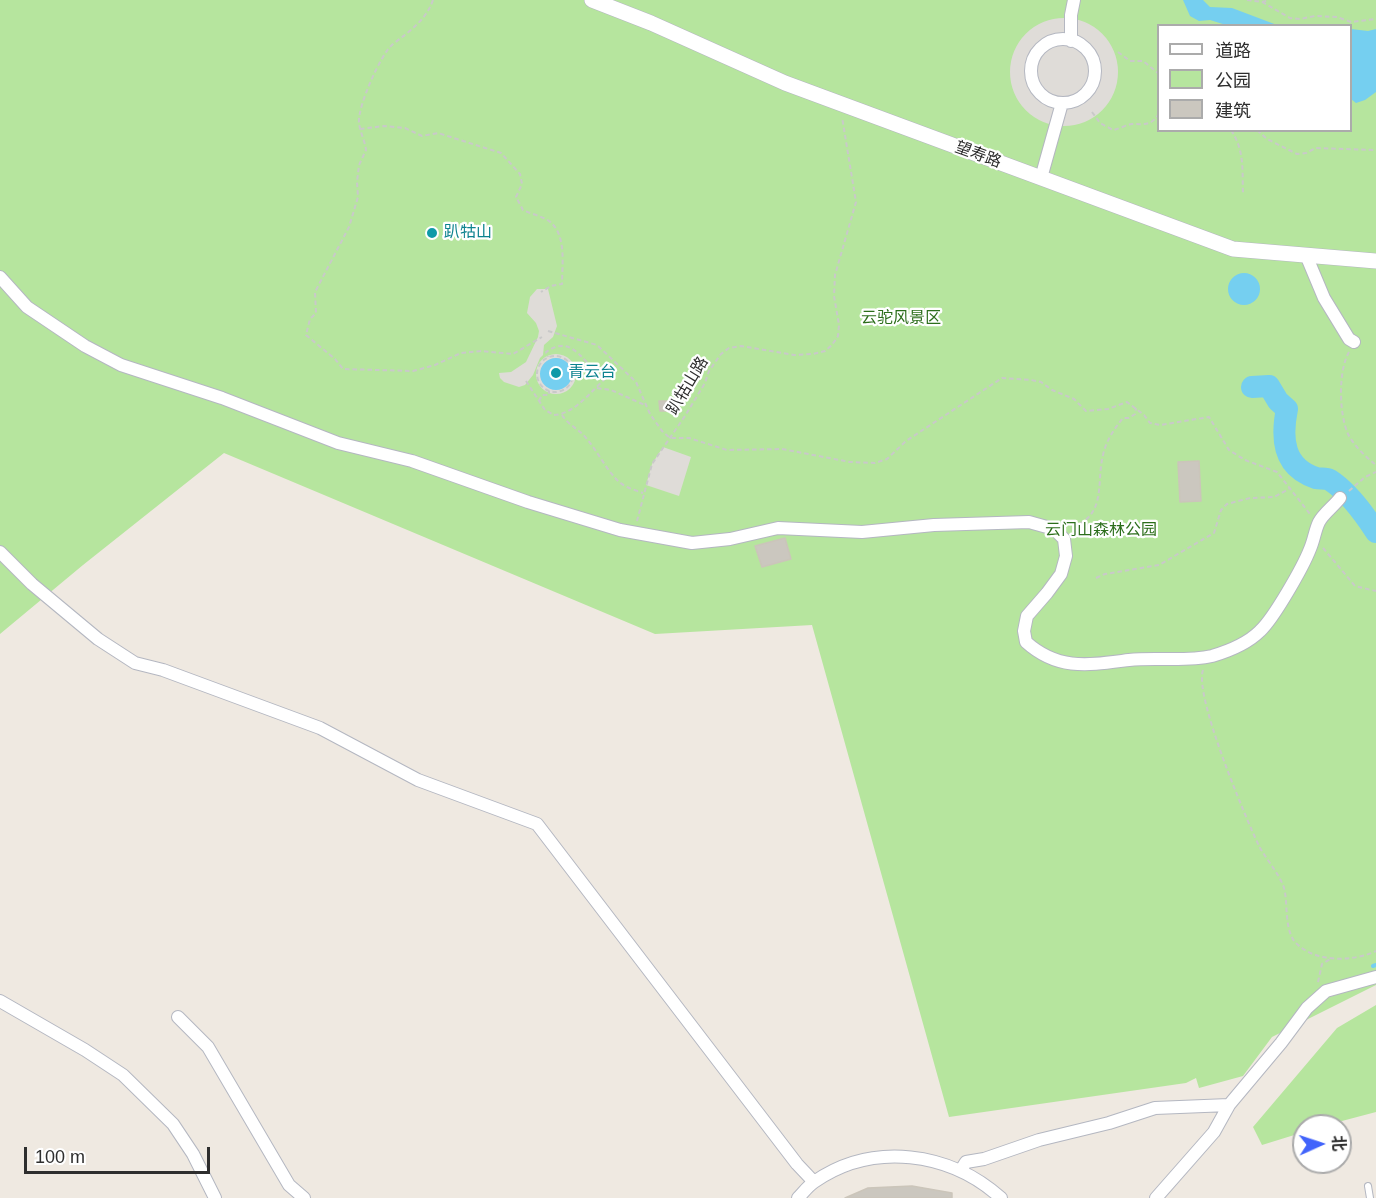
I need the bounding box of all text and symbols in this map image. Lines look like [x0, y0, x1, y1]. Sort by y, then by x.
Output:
legend [1157, 24, 1352, 132]
text: 道路 [1215, 41, 1251, 61]
text: 公园 [1215, 71, 1251, 91]
text: 建筑 [1215, 101, 1251, 121]
street label: 望寿路 [952, 138, 1004, 172]
place label: 趴牯山 [444, 223, 492, 243]
marker: 趴牯山 [425, 226, 439, 240]
park label: 云驼风景区 [861, 309, 941, 329]
street label: 趴牯山路 [663, 354, 713, 418]
place label: 青云台 [568, 363, 616, 383]
marker: 青云台 [549, 366, 563, 380]
park label: 云门山森林公园 [1045, 521, 1157, 541]
north arrow [1292, 1114, 1352, 1174]
scale bar [27, 1135, 213, 1173]
text: 北 [1330, 1135, 1347, 1152]
text: 100 m [35, 1147, 85, 1167]

